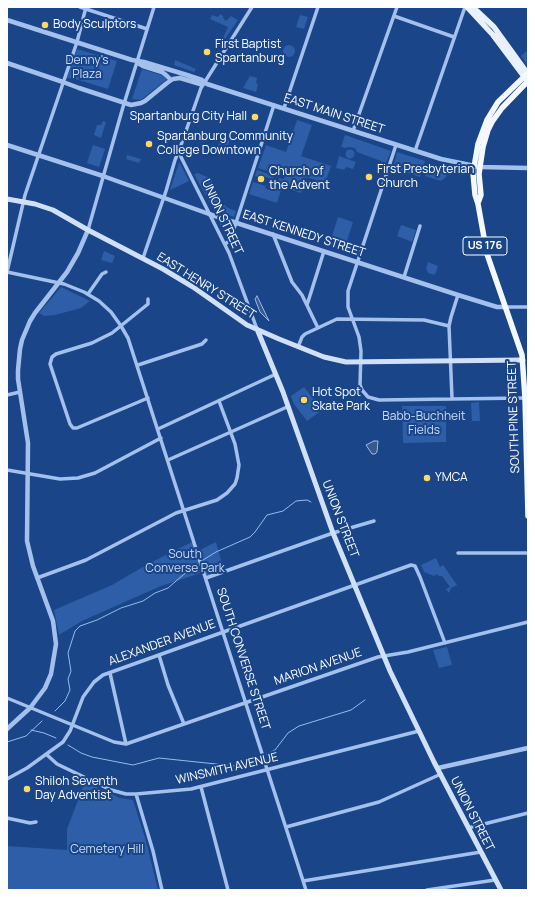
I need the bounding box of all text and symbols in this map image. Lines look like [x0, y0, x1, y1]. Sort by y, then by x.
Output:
place label: Body Sculptors [53, 18, 136, 32]
marker: Body Sculptors [40, 20, 50, 30]
place label: First Baptist Spartanburg [215, 38, 285, 66]
marker: First Baptist Spartanburg [202, 47, 212, 57]
park label: Denny's Plaza [65, 54, 109, 82]
street label: EAST MAIN STREET [282, 91, 386, 137]
place label: Spartanburg City Hall [130, 110, 247, 124]
marker: Spartanburg City Hall [250, 112, 260, 122]
place label: Spartanburg Community College Downtown [157, 130, 293, 158]
marker: Spartanburg Community College Downtown [144, 139, 154, 149]
place label: First Presbyterian Church [377, 163, 474, 191]
place label: Church of the Advent [269, 165, 330, 193]
marker: First Presbyterian Church [364, 172, 374, 182]
marker: Church of the Advent [256, 174, 266, 184]
street label: UNION STREET [198, 177, 246, 257]
street label: EAST KENNEDY STREET [241, 207, 367, 261]
road number: US 176 [463, 237, 507, 255]
street label: EAST HENRY STREET [154, 250, 258, 322]
street label: SOUTH PINE STREET [505, 360, 523, 474]
place label: Hot Spot Skate Park [312, 386, 370, 414]
marker: Hot Spot Skate Park [299, 395, 309, 405]
park label: Babb-Buchheit Fields [382, 410, 466, 438]
place label: YMCA [435, 471, 468, 485]
marker: YMCA [422, 473, 432, 483]
street label: UNION STREET [319, 478, 361, 560]
park label: South Converse Park [145, 548, 225, 576]
street label: SOUTH CONVERSE STREET [213, 586, 273, 732]
street label: ALEXANDER AVENUE [107, 617, 217, 669]
street label: MARION AVENUE [272, 645, 364, 689]
street label: WINSMITH AVENUE [174, 750, 280, 788]
street label: UNION STREET [447, 774, 497, 854]
place label: Shiloh Seventh Day Adventist [35, 775, 118, 803]
marker: Shiloh Seventh Day Adventist [22, 784, 32, 794]
park label: Cemetery Hill [70, 843, 144, 857]

